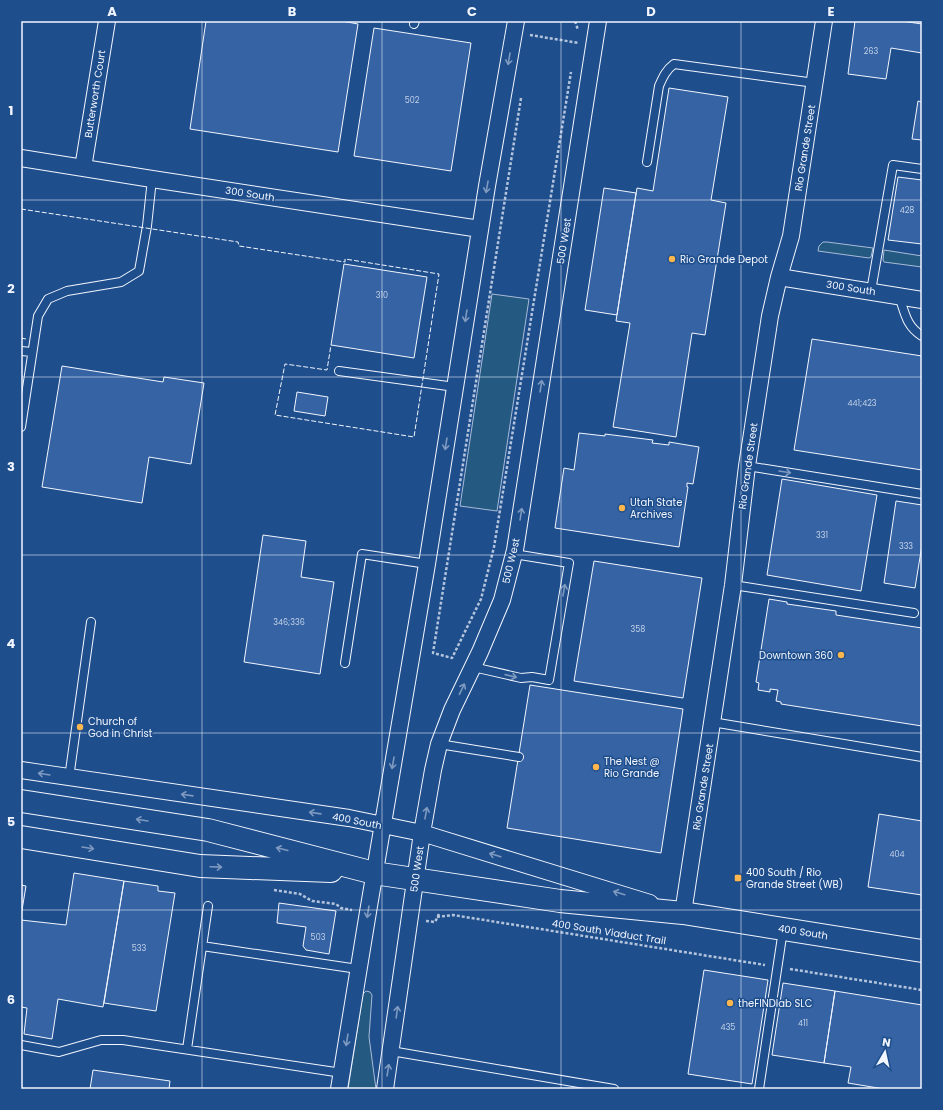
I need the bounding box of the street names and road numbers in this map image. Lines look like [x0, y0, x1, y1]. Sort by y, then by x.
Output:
street label: Butterworth Court [81, 49, 109, 139]
street label: Rio Grande Street [791, 103, 819, 192]
street label: 300 South [224, 183, 276, 205]
street label: 500 West [553, 217, 575, 265]
street label: 300 South [825, 277, 877, 299]
street label: Rio Grande Street [735, 421, 762, 510]
street label: 500 West [498, 536, 524, 585]
street label: Rio Grande Street [689, 742, 717, 831]
street label: 400 South [331, 809, 383, 833]
street label: 500 West [406, 845, 428, 893]
street label: 400 South Viaduct Trail [551, 916, 667, 948]
street label: 400 South [777, 921, 829, 943]

